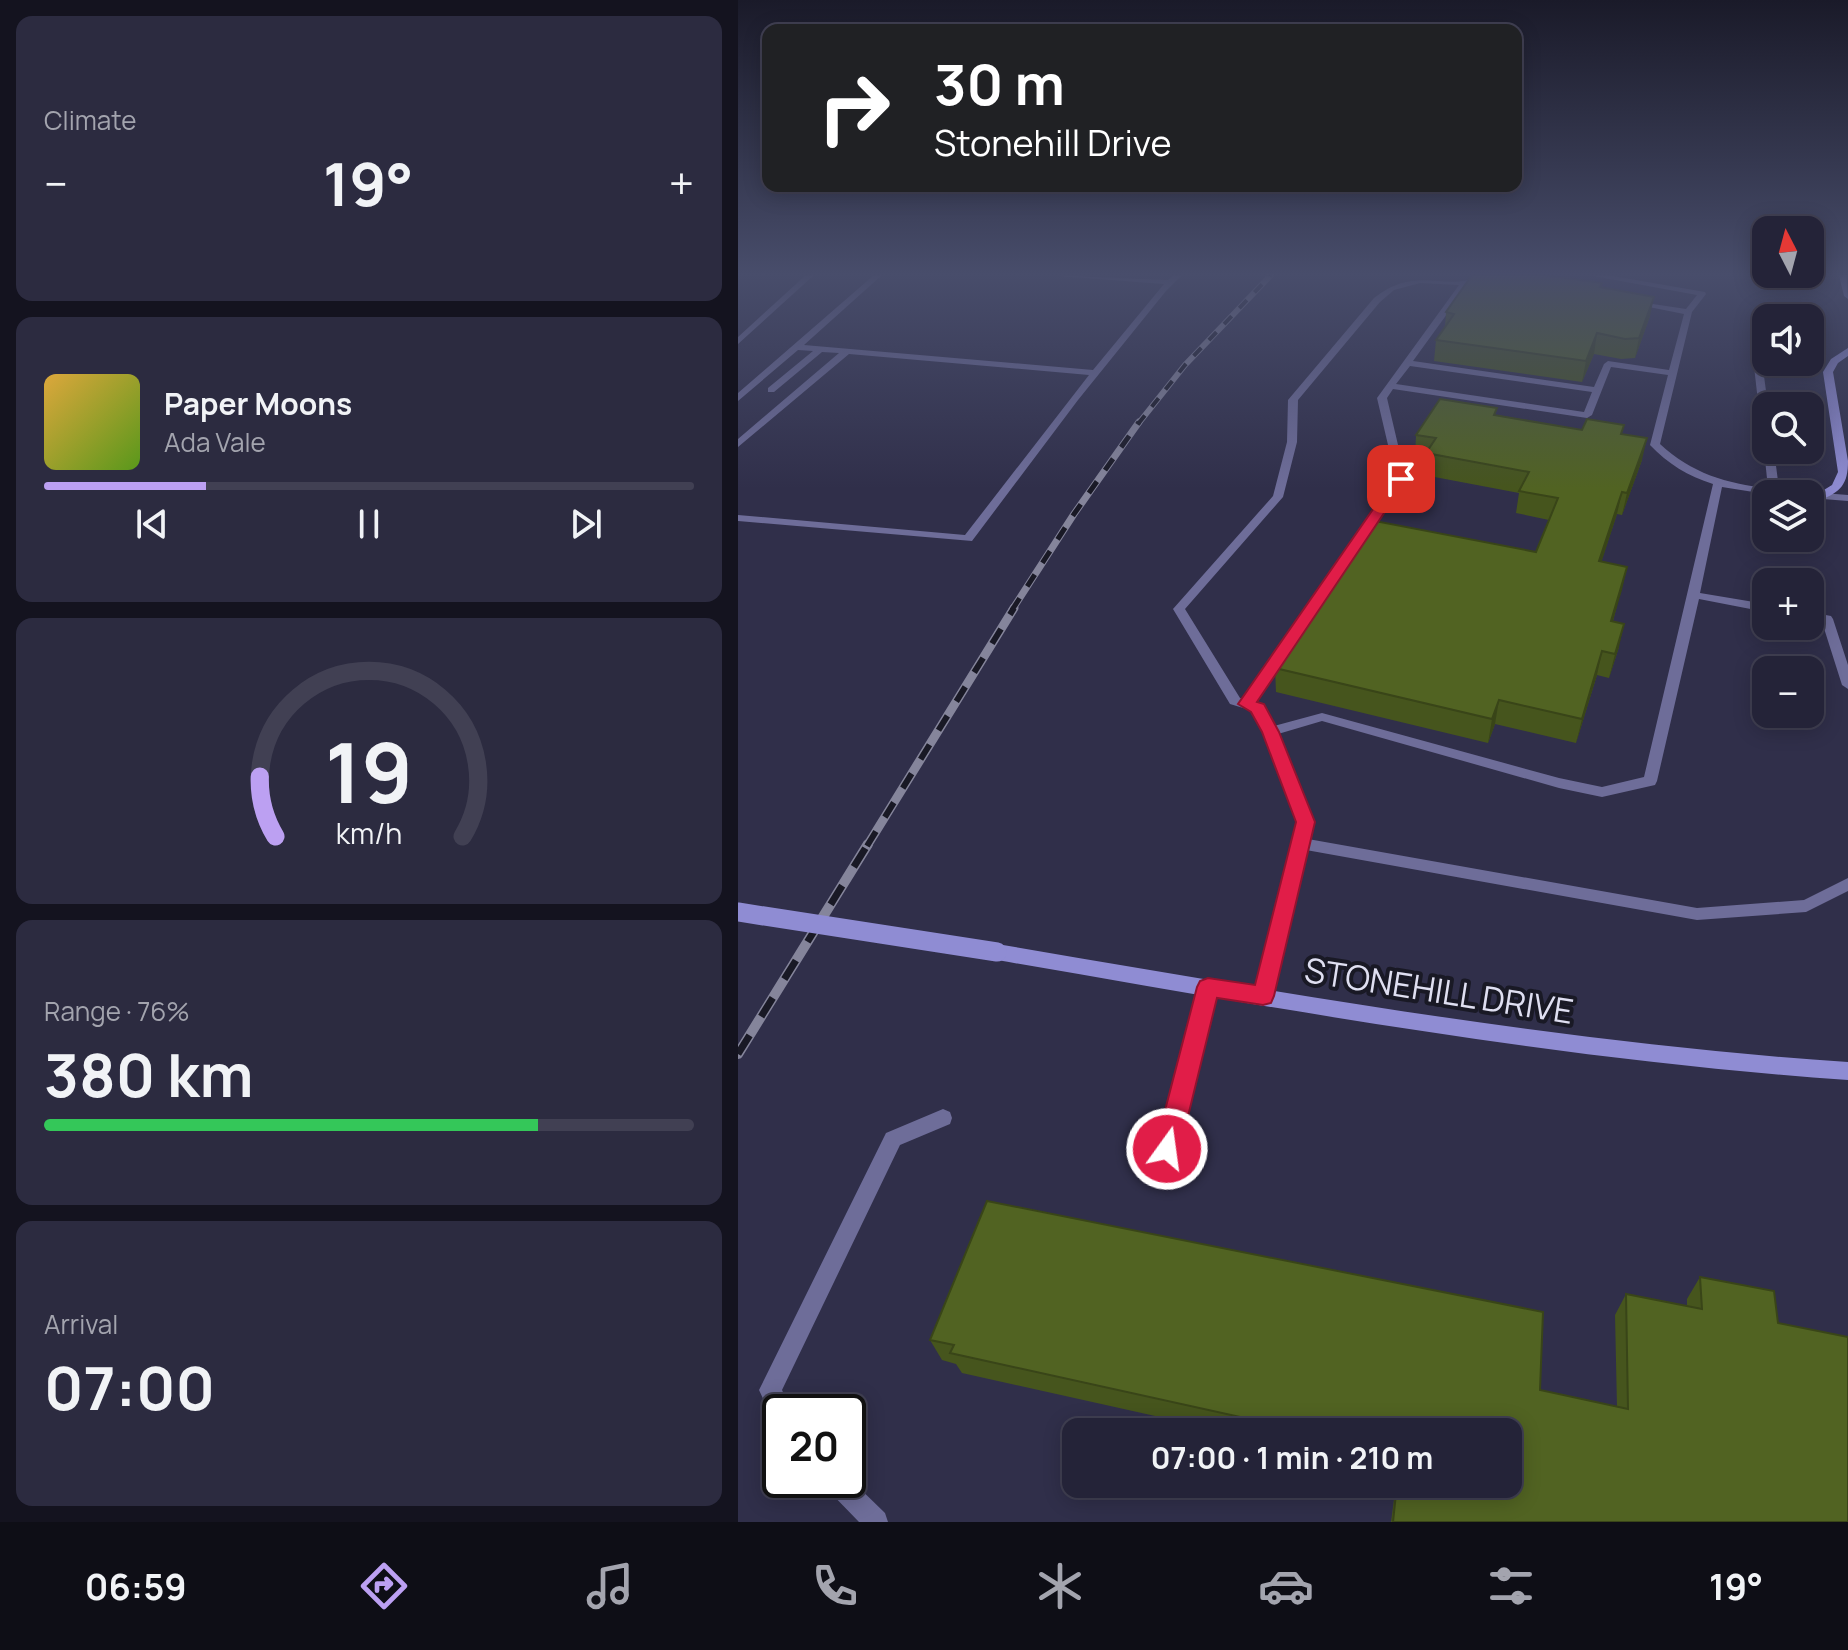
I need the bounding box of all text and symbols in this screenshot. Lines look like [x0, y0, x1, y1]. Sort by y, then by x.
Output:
text: 30 m [934, 45, 1065, 122]
icon: right [802, 56, 906, 160]
text: Climate [44, 102, 136, 138]
text: Stonehill Drive [934, 118, 1171, 167]
text: 19° [323, 142, 413, 224]
text: − [44, 153, 68, 213]
text: + [669, 153, 694, 213]
north arrow [1752, 216, 1824, 288]
map controls [1752, 216, 1824, 728]
button: sound [1752, 304, 1824, 376]
text: Paper Moons [164, 383, 352, 424]
button: search [1752, 392, 1824, 464]
text: Ada Vale [164, 424, 266, 460]
pin [1367, 445, 1435, 513]
icon: arrive [1379, 457, 1423, 501]
button: layers [1752, 480, 1824, 552]
icon: previous [130, 502, 174, 546]
icon: pause [347, 502, 391, 546]
icon: next [564, 502, 608, 546]
button: + [1752, 568, 1824, 640]
button: − [1752, 656, 1824, 728]
text: 19 [325, 714, 413, 828]
text: km/h [336, 814, 402, 853]
street label: STONEHILL DRIVE [1301, 946, 1577, 1034]
text: Range · 76% [44, 993, 190, 1029]
text: 380 km [44, 1033, 253, 1115]
position arrow [1125, 1107, 1209, 1191]
text: Arrival [44, 1306, 118, 1342]
text: 07:00 [44, 1346, 215, 1428]
speed limit sign: 20 [762, 1394, 866, 1498]
text: 07:00 · 1 min · 210 m [1151, 1437, 1433, 1478]
icon: directions [356, 1558, 412, 1614]
icon: music [582, 1558, 638, 1614]
icon: phone [807, 1558, 863, 1614]
icon: climate [1032, 1558, 1088, 1614]
icon: car [1258, 1558, 1314, 1614]
icon: filters [1483, 1558, 1539, 1614]
text: 06:59 [85, 1562, 187, 1611]
text: 19° [1709, 1562, 1763, 1611]

